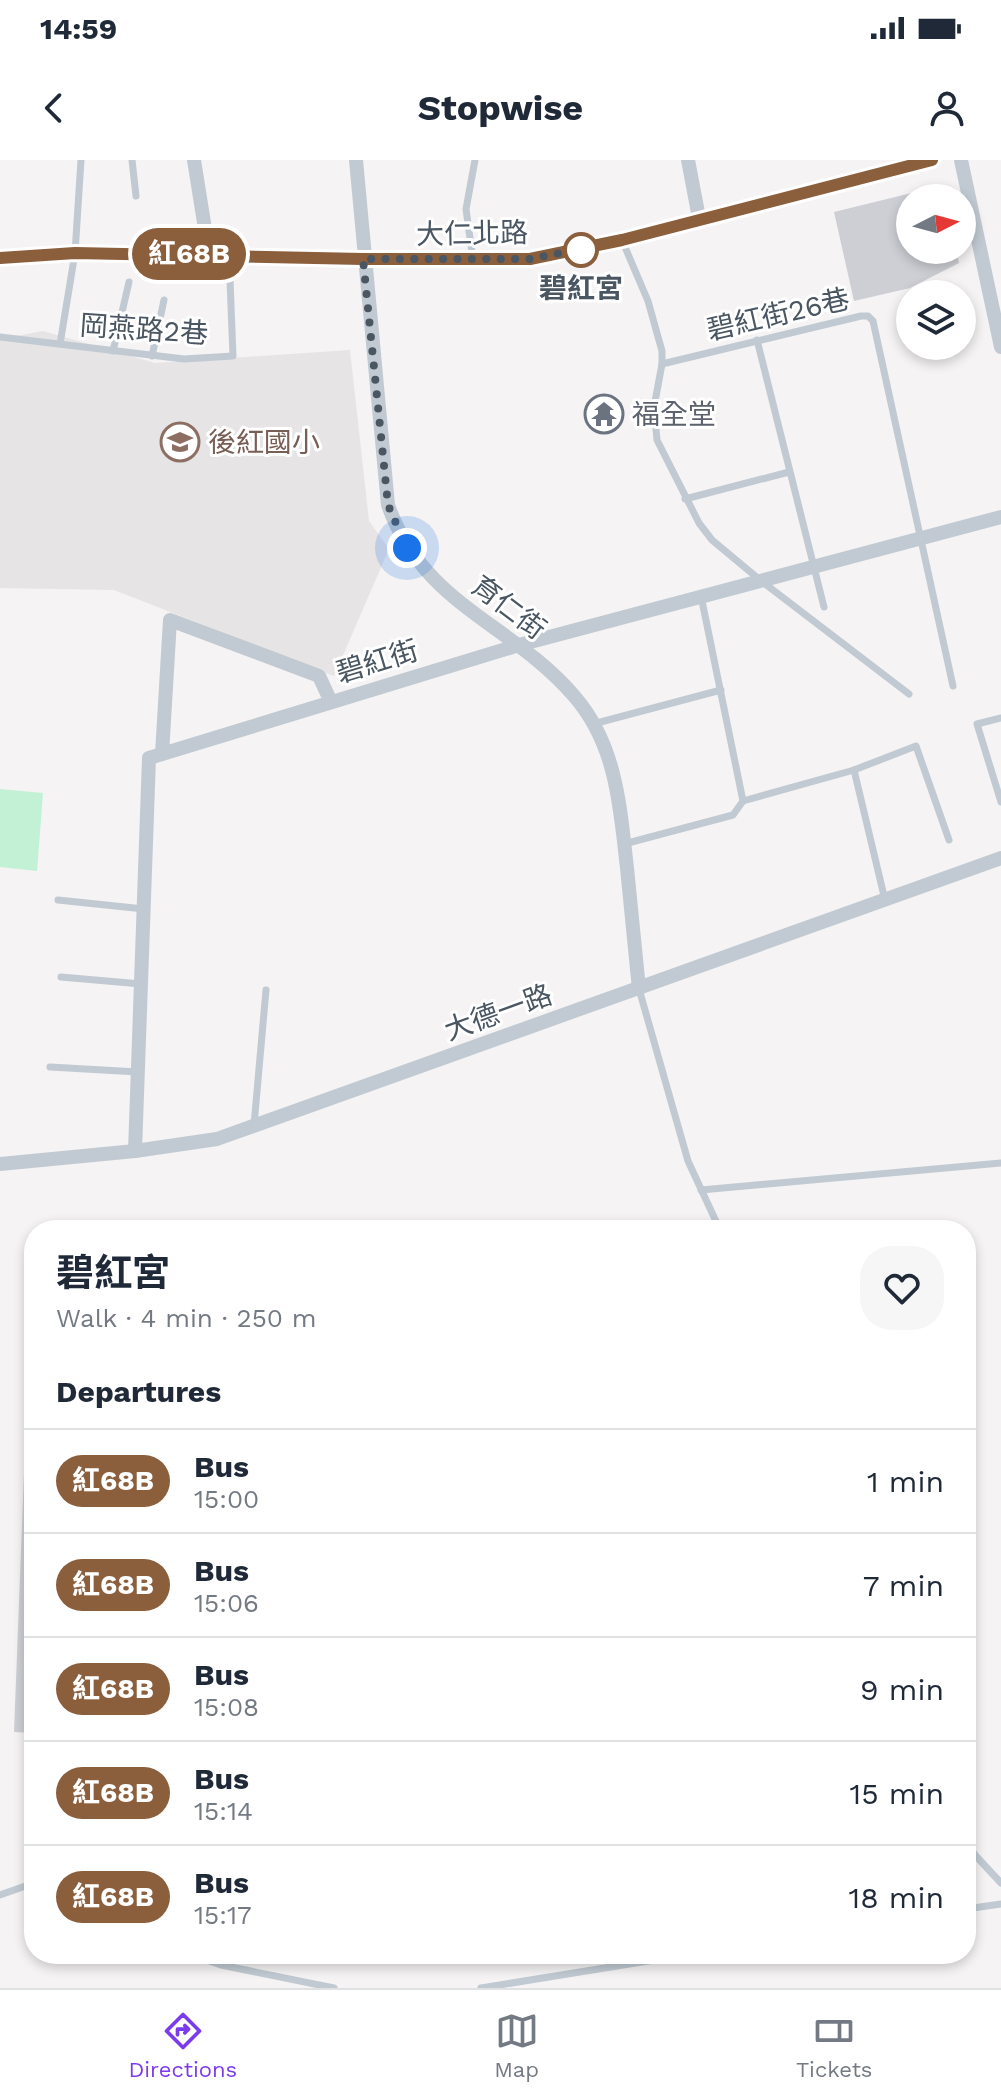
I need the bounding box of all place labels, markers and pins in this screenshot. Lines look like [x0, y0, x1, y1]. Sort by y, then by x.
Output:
marker: 碧紅宮 [564, 233, 598, 267]
place label: 碧紅宮 [539, 272, 623, 305]
temple icon: 福全堂 [583, 393, 625, 435]
place label: 福全堂 [632, 398, 716, 431]
school or university icon: 後紅國小 [159, 421, 201, 463]
place label: 後紅國小 [208, 426, 320, 459]

